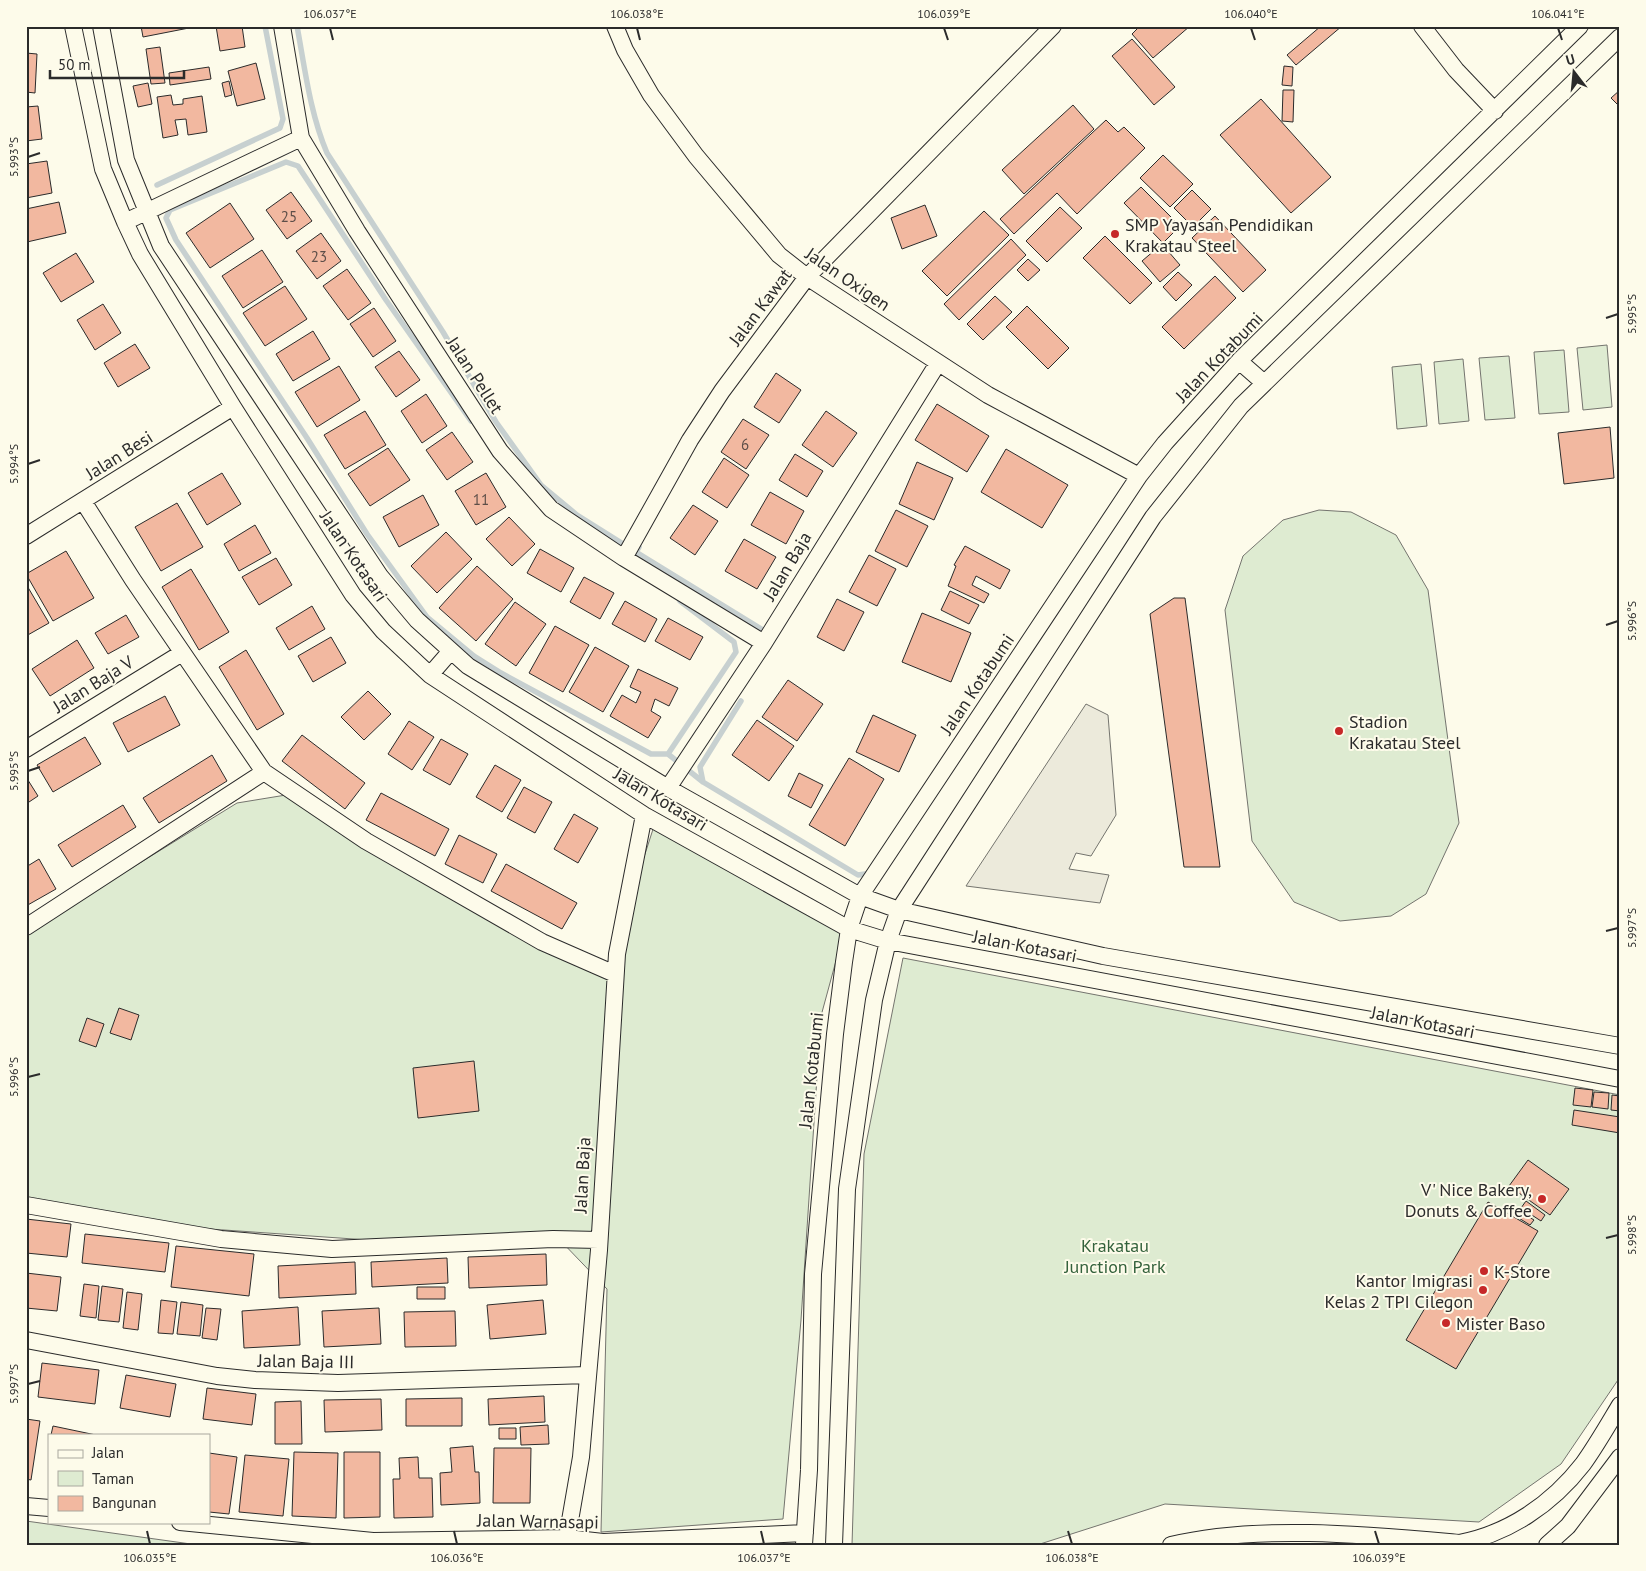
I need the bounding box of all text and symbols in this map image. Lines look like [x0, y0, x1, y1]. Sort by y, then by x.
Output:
text: 106.037°E [303, 6, 357, 21]
text: 106.038°E [610, 6, 664, 21]
text: 106.039°E [917, 6, 971, 21]
text: 106.040°E [1224, 6, 1278, 21]
text: 106.041°E [1531, 6, 1585, 21]
scale bar [50, 48, 184, 80]
north arrow [1548, 48, 1598, 98]
text: U [1564, 50, 1577, 69]
text: 50 m [58, 55, 91, 74]
text: 5.993°S [6, 137, 21, 177]
house number: 25 [281, 207, 297, 226]
place label: SMP Yayasan Pendidikan Krakatau Steel [1125, 213, 1313, 257]
marker: SMP Yayasan Pendidikan Krakatau Steel [1109, 228, 1121, 240]
street label: Jalan Oxigen [800, 242, 895, 316]
house number: 23 [311, 247, 327, 266]
street label: Jalan Kawat [723, 264, 796, 351]
text: 5.995°S [1624, 294, 1639, 334]
street label: Jalan Kotabumi [1170, 307, 1268, 408]
street label: Jalan Pellet [441, 331, 508, 418]
street label: Jalan Besi [80, 425, 157, 485]
house number: 6 [741, 435, 749, 454]
text: 5.994°S [6, 444, 21, 484]
house number: 11 [473, 490, 489, 509]
street label: Jalan Kotasari [314, 505, 393, 606]
street label: Jalan Baja [757, 527, 816, 605]
text: 5.996°S [1624, 601, 1639, 641]
street label: Jalan Kotabumi [934, 629, 1019, 740]
street label: Jalan Baja V [48, 650, 138, 718]
place label: Stadion Krakatau Steel [1349, 710, 1461, 754]
marker: Stadion Krakatau Steel [1333, 725, 1345, 737]
text: 5.995°S [6, 751, 21, 791]
street label: Jalan Kotasari [609, 762, 712, 836]
text: 5.997°S [1624, 908, 1639, 948]
street label: Jalan Kotasari [970, 924, 1079, 967]
street label: Jalan Kotasari [1368, 1000, 1477, 1043]
street label: Jalan Kotabumi [793, 1011, 829, 1130]
text: 5.996°S [6, 1057, 21, 1097]
street label: Jalan Baja [568, 1136, 595, 1215]
place label: V' Nice Bakery, Donuts & Coffee [1405, 1178, 1532, 1222]
marker: V' Nice Bakery, Donuts & Coffee [1536, 1193, 1548, 1205]
text: 5.998°S [1624, 1215, 1639, 1255]
park label: Krakatau Junction Park [1063, 1234, 1166, 1278]
place label: K-Store [1494, 1260, 1550, 1283]
marker: K-Store [1478, 1265, 1490, 1277]
place label: Kantor Imigrasi Kelas 2 TPI Cilegon [1325, 1269, 1473, 1313]
marker: Kantor Imigrasi Kelas 2 TPI Cilegon [1477, 1284, 1489, 1296]
place label: Mister Baso [1456, 1312, 1545, 1335]
marker: Mister Baso [1440, 1317, 1452, 1329]
street label: Jalan Baja III [256, 1349, 355, 1373]
text: 5.997°S [6, 1364, 21, 1404]
legend [48, 1434, 210, 1524]
text: Jalan [91, 1443, 124, 1462]
text: Taman [92, 1469, 134, 1488]
text: Bangunan [92, 1493, 156, 1512]
street label: Jalan Warnasapi [476, 1508, 599, 1534]
text: 106.035°E [123, 1550, 177, 1565]
text: 106.036°E [430, 1550, 484, 1565]
text: 106.037°E [737, 1550, 791, 1565]
text: 106.038°E [1045, 1550, 1099, 1565]
text: 106.039°E [1352, 1550, 1406, 1565]

